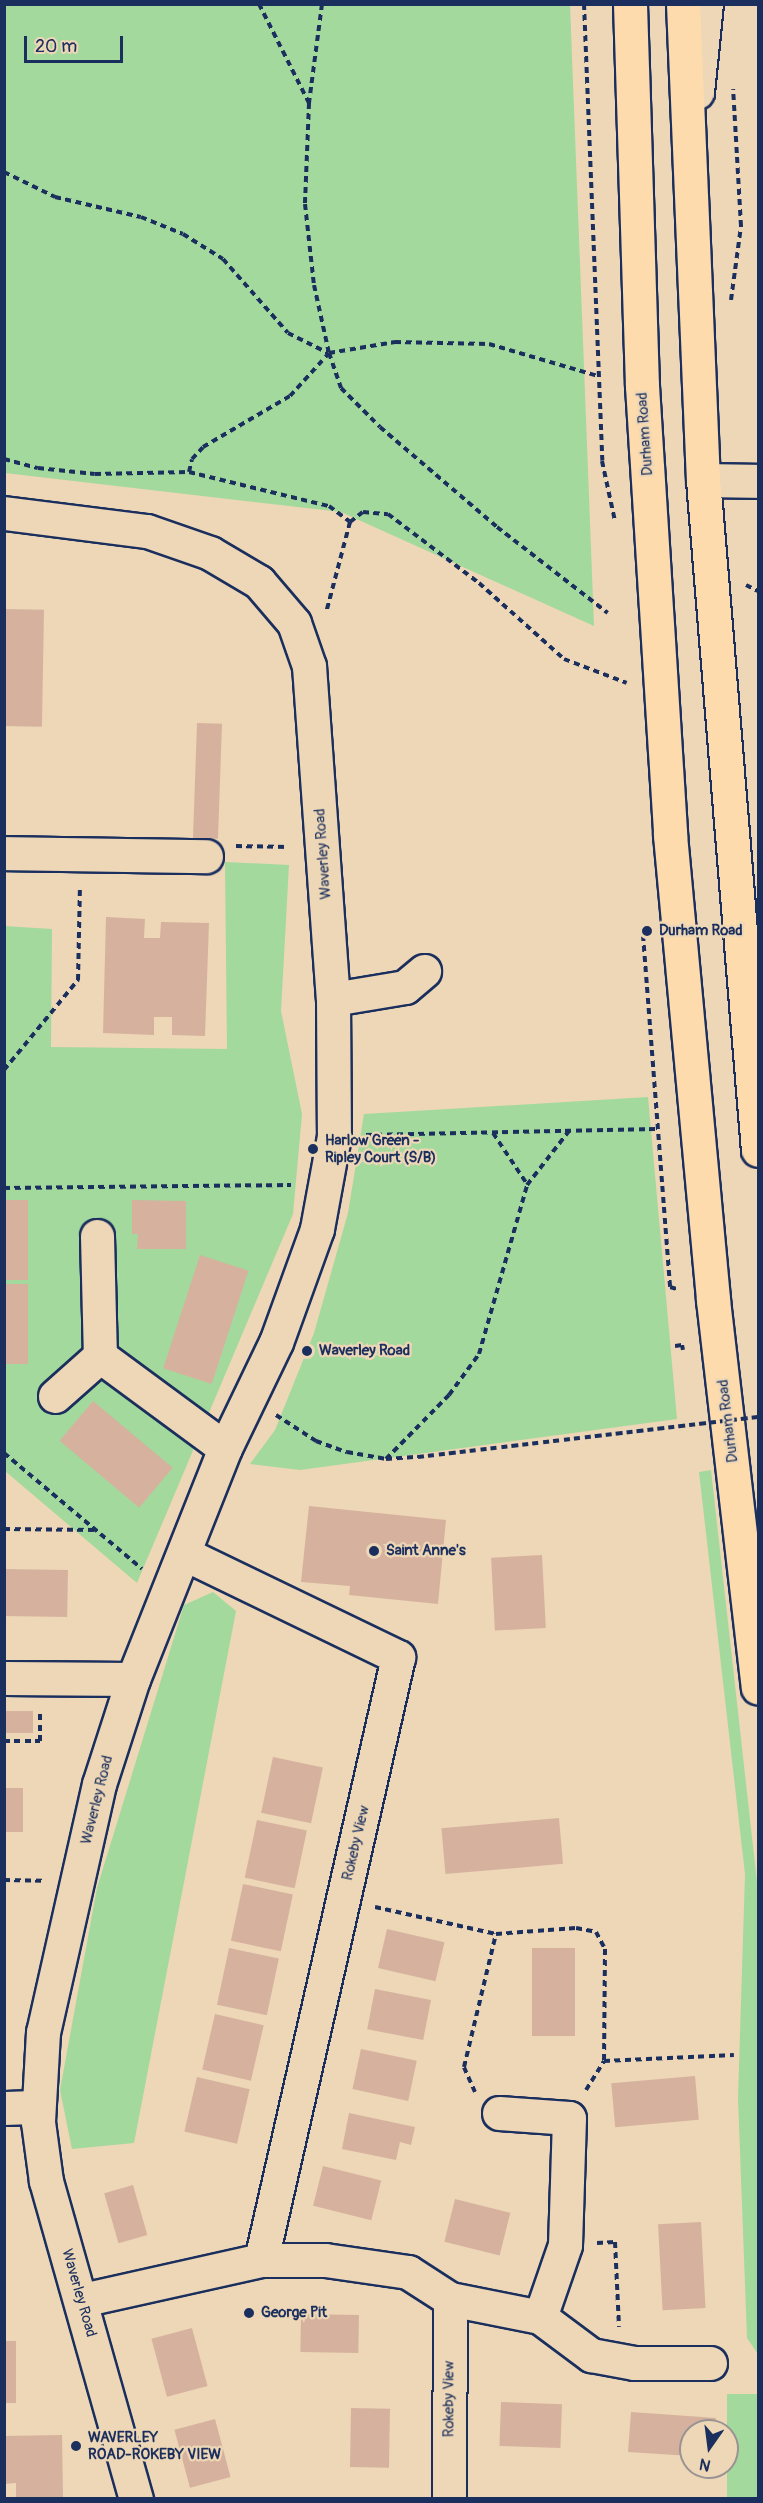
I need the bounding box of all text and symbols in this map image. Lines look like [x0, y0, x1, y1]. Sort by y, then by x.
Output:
scale bar [27, 24, 126, 62]
text: 20 m [35, 35, 77, 58]
street label: Durham Road [633, 392, 657, 476]
street label: Waverley Road [311, 808, 335, 900]
place label: Durham Road [659, 922, 743, 940]
marker: Durham Road [640, 924, 654, 938]
place label: Harlow Green - Ripley Court (S/B) [325, 1131, 436, 1166]
marker: Harlow Green - Ripley Court (S/B) [306, 1142, 320, 1156]
place label: Waverley Road [319, 1342, 410, 1360]
marker: Waverley Road [300, 1344, 314, 1358]
street label: Durham Road [714, 1378, 742, 1464]
place label: Saint Anne's [386, 1542, 466, 1560]
marker: Saint Anne's [367, 1544, 381, 1558]
street label: Waverley Road [77, 1754, 117, 1846]
street label: Rokeby View [339, 1804, 373, 1882]
street label: Waverley Road [58, 2247, 100, 2339]
place label: George Pit [261, 2304, 327, 2322]
marker: George Pit [242, 2306, 256, 2320]
street label: Rokeby View [440, 2361, 458, 2437]
north arrow [679, 2419, 739, 2479]
place label: WAVERLEY ROAD-ROKEBY VIEW [88, 2428, 221, 2463]
marker: WAVERLEY ROAD-ROKEBY VIEW [69, 2439, 83, 2453]
text: N [697, 2454, 713, 2476]

